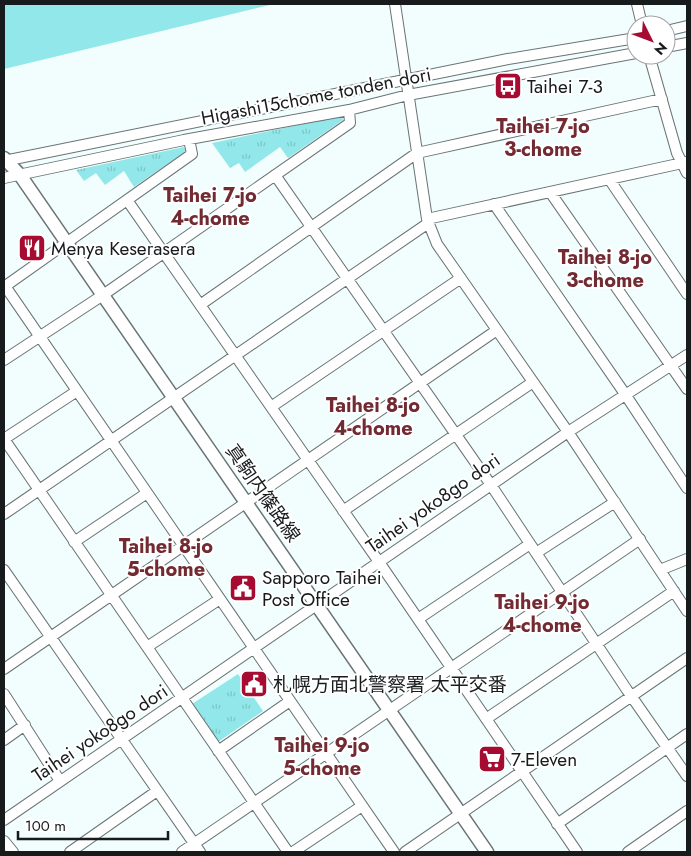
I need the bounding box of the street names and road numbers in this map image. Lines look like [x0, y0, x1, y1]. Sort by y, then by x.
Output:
street label: Higashi15chome tonden dori [199, 60, 433, 132]
street label: 真駒内篠路線 [219, 439, 307, 547]
street label: Taihei yoko8go dori [360, 447, 506, 559]
street label: Taihei yoko8go dori [27, 678, 173, 788]

